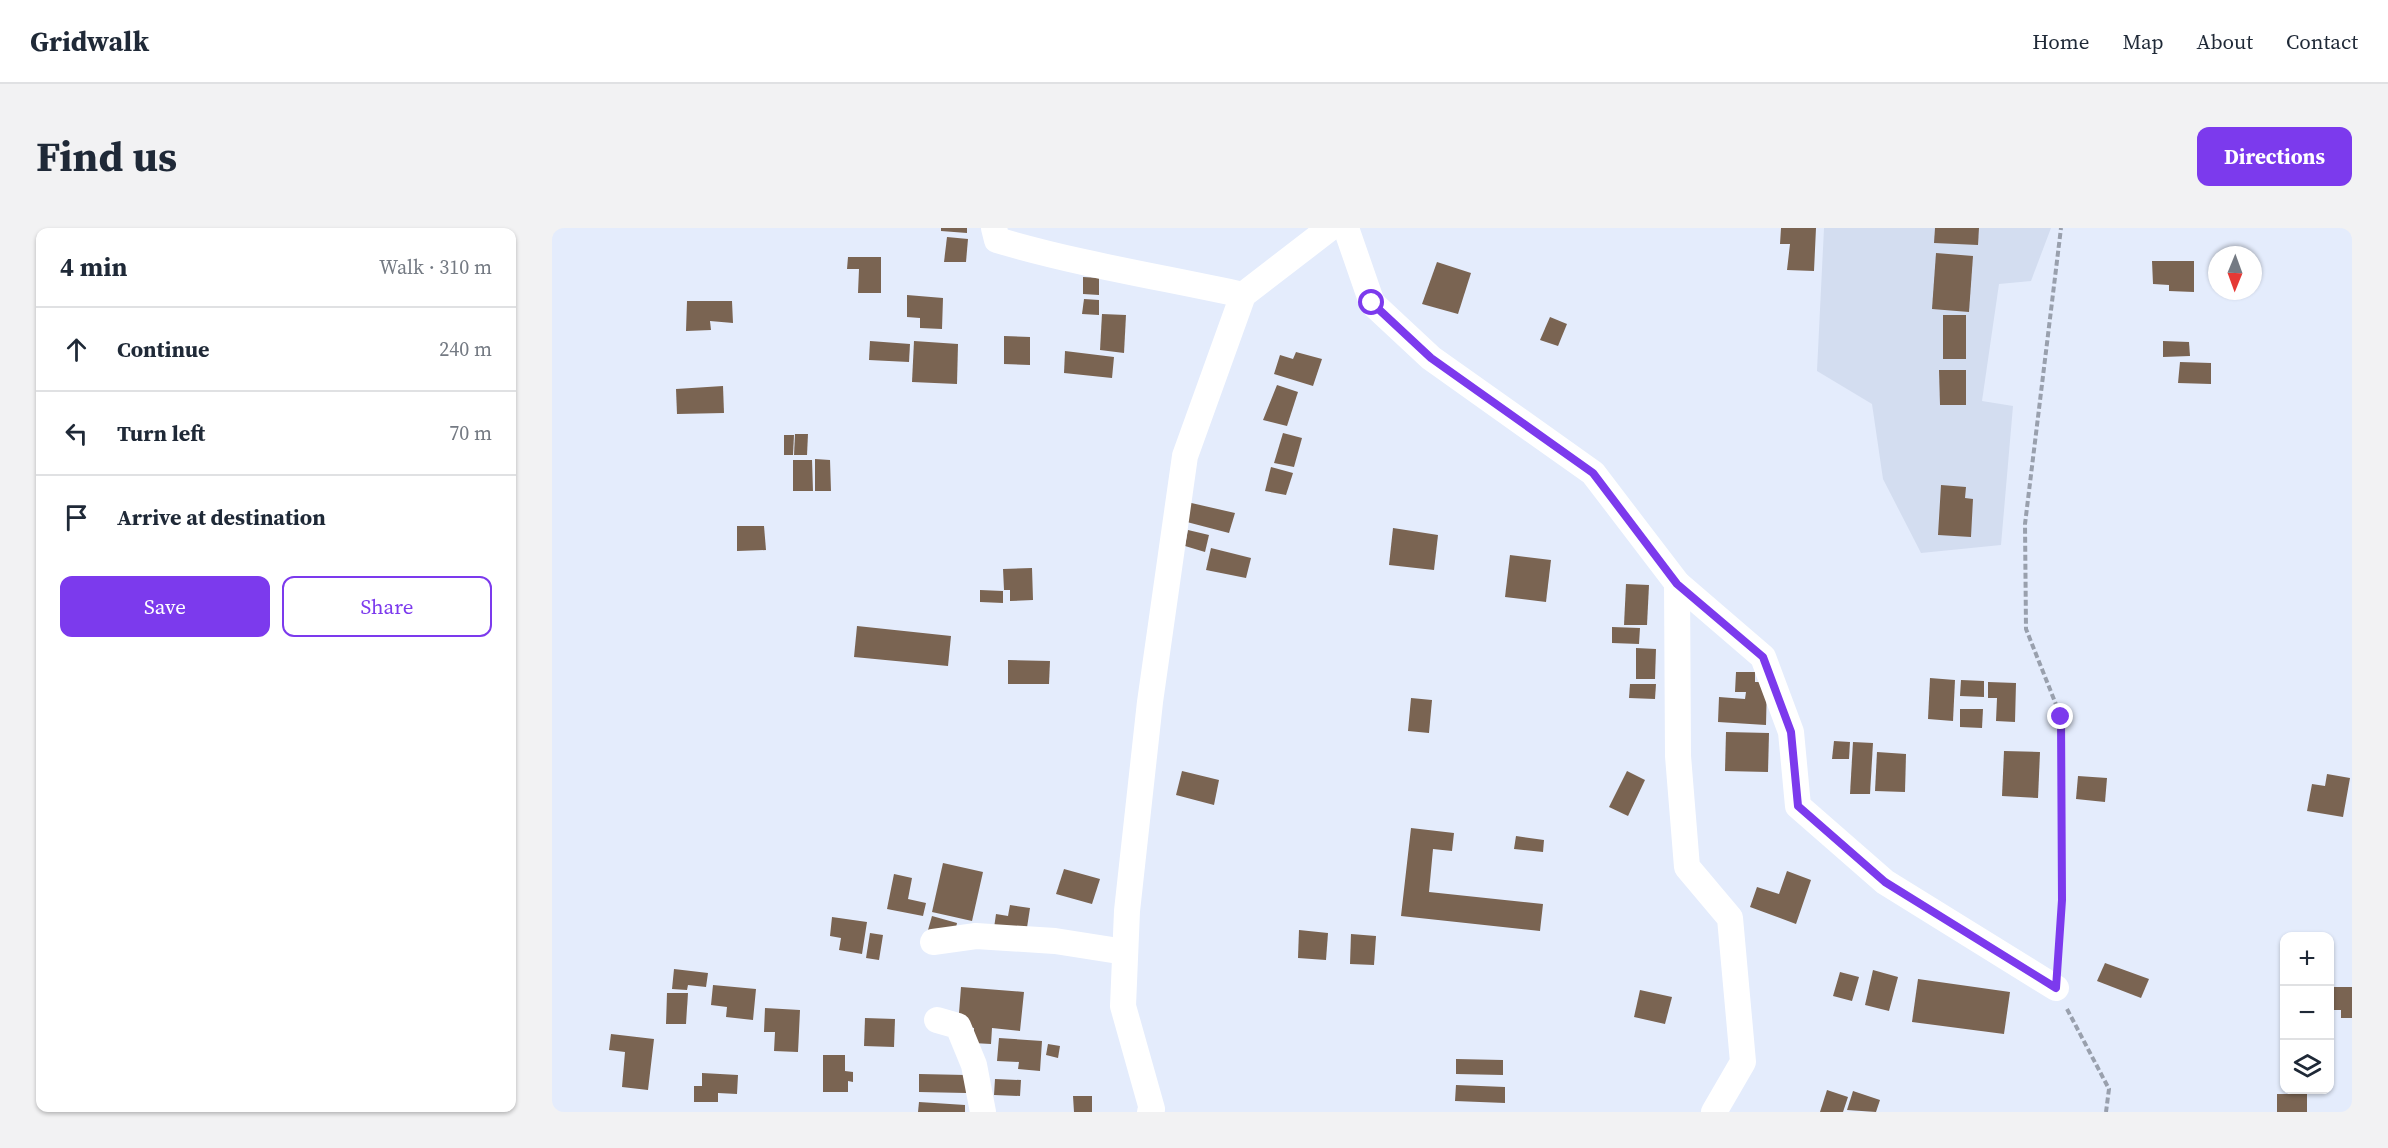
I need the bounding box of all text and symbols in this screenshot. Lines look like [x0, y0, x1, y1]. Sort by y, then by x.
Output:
text: Gridwalk [30, 22, 149, 60]
text: Home [2032, 27, 2090, 56]
text: Map [2123, 27, 2164, 56]
text: About [2197, 27, 2253, 56]
text: Contact [2286, 27, 2358, 56]
text: Find us [36, 127, 177, 185]
button: Directions [2197, 127, 2352, 186]
north arrow [2208, 246, 2262, 300]
text: 4 min [60, 249, 127, 285]
text: Walk · 310 m [379, 253, 492, 281]
route start [1358, 289, 1384, 315]
icon: ahead [60, 333, 93, 366]
text: Continue [117, 334, 210, 364]
text: 240 m [439, 335, 492, 363]
icon: left [60, 417, 93, 450]
text: Turn left [117, 418, 205, 448]
text: 70 m [449, 419, 492, 447]
icon: arrive [60, 501, 93, 534]
text: Arrive at destination [117, 502, 326, 532]
button: Save [60, 576, 270, 637]
button: Share [282, 576, 492, 637]
route end [2047, 703, 2073, 729]
map controls [2280, 932, 2334, 1094]
button: + [2280, 932, 2334, 986]
button: − [2280, 986, 2334, 1040]
button: layers [2280, 1040, 2334, 1094]

